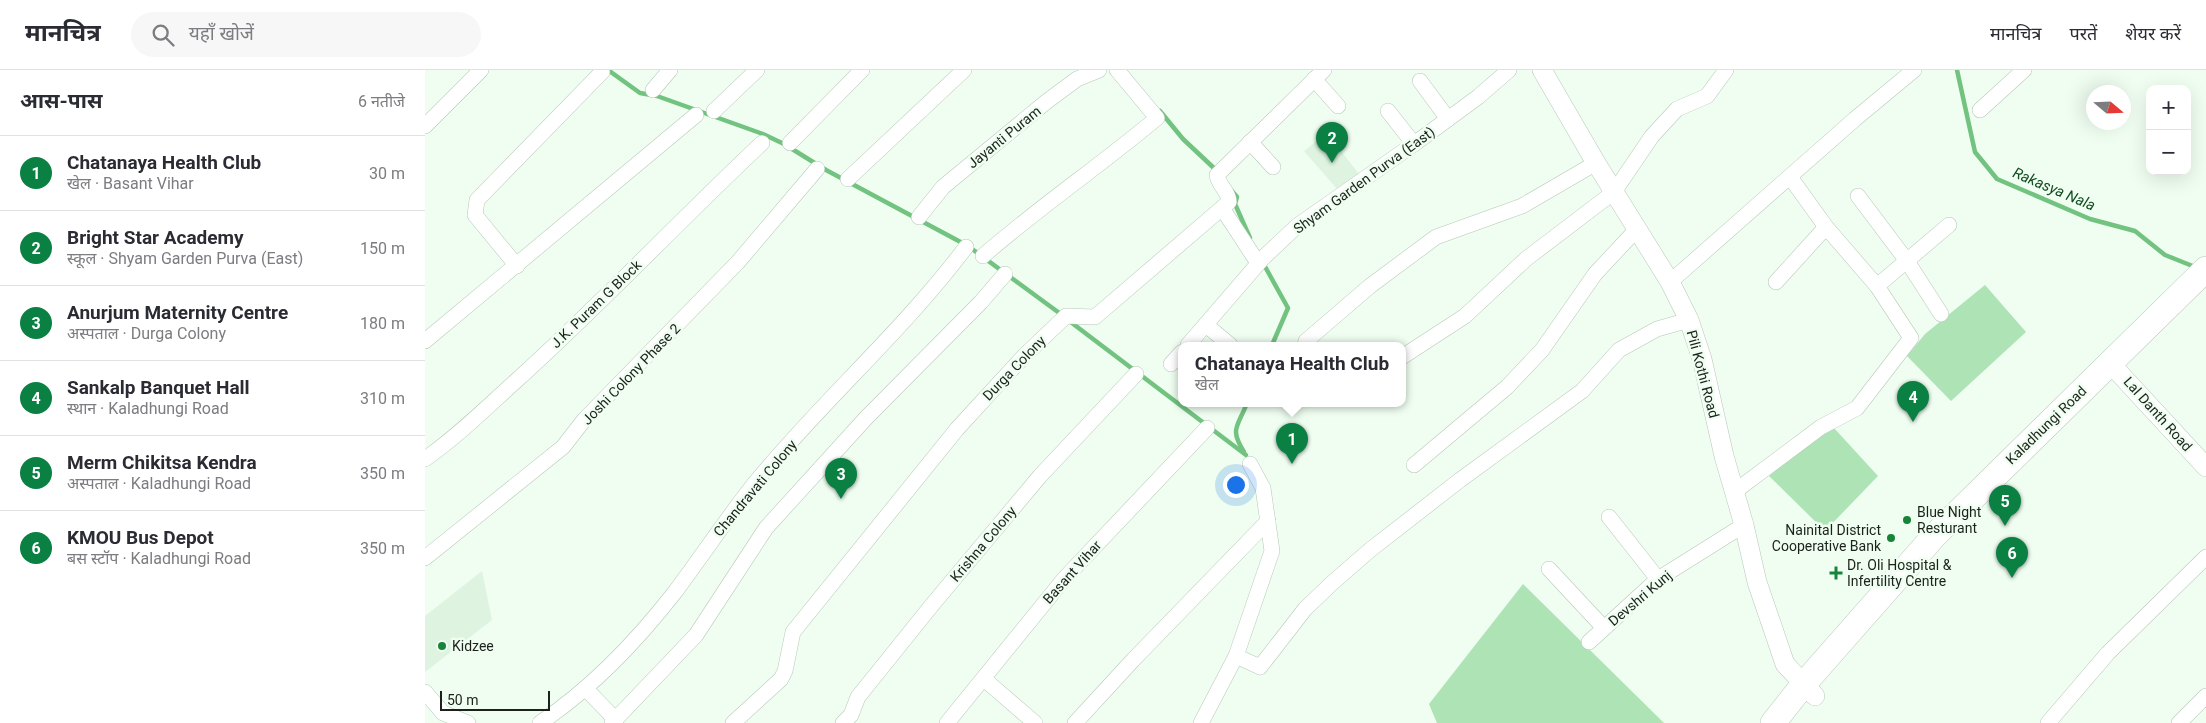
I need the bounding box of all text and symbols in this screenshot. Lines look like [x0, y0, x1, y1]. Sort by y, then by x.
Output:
search box [131, 12, 481, 57]
text: मानचित्र [25, 19, 101, 47]
icon: search [149, 21, 177, 49]
text: यहाँ खोजें [189, 22, 254, 45]
text: मानचित्र [1990, 23, 2041, 44]
text: परतें [2069, 23, 2097, 44]
text: शेयर करें [2125, 23, 2181, 44]
north arrow [2086, 85, 2131, 130]
map controls [2146, 85, 2191, 175]
button: + [2146, 85, 2191, 130]
text: आस-पास [20, 89, 102, 113]
text: 6 नतीजे [358, 92, 405, 111]
street label: Jayanti Puram [964, 103, 1044, 171]
pin: 2 [1316, 122, 1348, 163]
street label: Shyam Garden Purva (East) [1290, 123, 1438, 237]
button: − [2146, 130, 2191, 175]
text: Chatanaya Health Club [67, 151, 261, 174]
text: 1 [31, 164, 41, 183]
text: 30 m [369, 164, 405, 183]
water label: Rakasya Nala [2010, 164, 2098, 214]
text: खेल · Basant Vihar [67, 174, 194, 193]
text: Bright Star Academy [67, 226, 244, 249]
text: 2 [31, 239, 41, 258]
text: 150 m [360, 239, 405, 258]
text: स्कूल · Shyam Garden Purva (East) [67, 249, 303, 268]
street label: J.K. Puram G Block [548, 256, 645, 351]
text: Anurjum Maternity Centre [67, 301, 288, 324]
text: 3 [31, 314, 41, 333]
text: 180 m [360, 314, 405, 333]
street label: Joshi Colony Phase 2 [579, 320, 683, 428]
text: अस्पताल · Durga Colony [67, 324, 226, 343]
street label: Pili Kothi Road [1684, 328, 1722, 420]
street label: Durga Colony [979, 332, 1049, 404]
popup [1178, 342, 1406, 407]
text: Chatanaya Health Club [1195, 352, 1389, 375]
street label: Lal Danth Road [2120, 374, 2196, 454]
text: खेल [1195, 375, 1219, 394]
text: Sankalp Banquet Hall [67, 376, 250, 399]
pin: 4 [1897, 381, 1929, 422]
street label: Kaladhungi Road [2003, 383, 2089, 467]
text: 4 [31, 389, 41, 408]
text: 310 m [360, 389, 405, 408]
text: स्थान · Kaladhungi Road [67, 399, 229, 418]
pin: 1 [1276, 423, 1308, 464]
street label: Chandravati Colony [710, 436, 800, 539]
text: Merm Chikitsa Kendra [67, 451, 257, 474]
pin: 3 [825, 458, 857, 499]
text: 5 [31, 464, 41, 483]
text: 350 m [360, 464, 405, 483]
your location [1223, 472, 1249, 498]
text: अस्पताल · Kaladhungi Road [67, 474, 251, 493]
pin: 5 [1989, 485, 2021, 526]
street label: Krishna Colony [947, 503, 1019, 585]
place label: Blue Night Resturant [1917, 504, 1982, 536]
marker: Blue Night Resturant [1901, 514, 1913, 526]
place label: Nainital District Cooperative Bank [1772, 522, 1882, 554]
text: KMOU Bus Depot [67, 526, 214, 549]
marker: Nainital District Cooperative Bank [1885, 532, 1897, 544]
street label: Basant Vihar [1040, 537, 1105, 607]
pin: 6 [1996, 537, 2028, 578]
text: 6 [31, 539, 41, 558]
text: 350 m [360, 539, 405, 558]
text: बस स्टॉप · Kaladhungi Road [67, 549, 251, 568]
place label: Dr. Oli Hospital & Infertility Centre [1847, 557, 1952, 589]
marker: Dr. Oli Hospital & Infertility Centre [1829, 566, 1843, 580]
street label: Devshri Kunj [1605, 567, 1675, 629]
place label: Kidzee [452, 638, 494, 654]
marker: Kidzee [436, 640, 448, 652]
scale bar [440, 688, 550, 711]
text: 50 m [447, 692, 479, 708]

